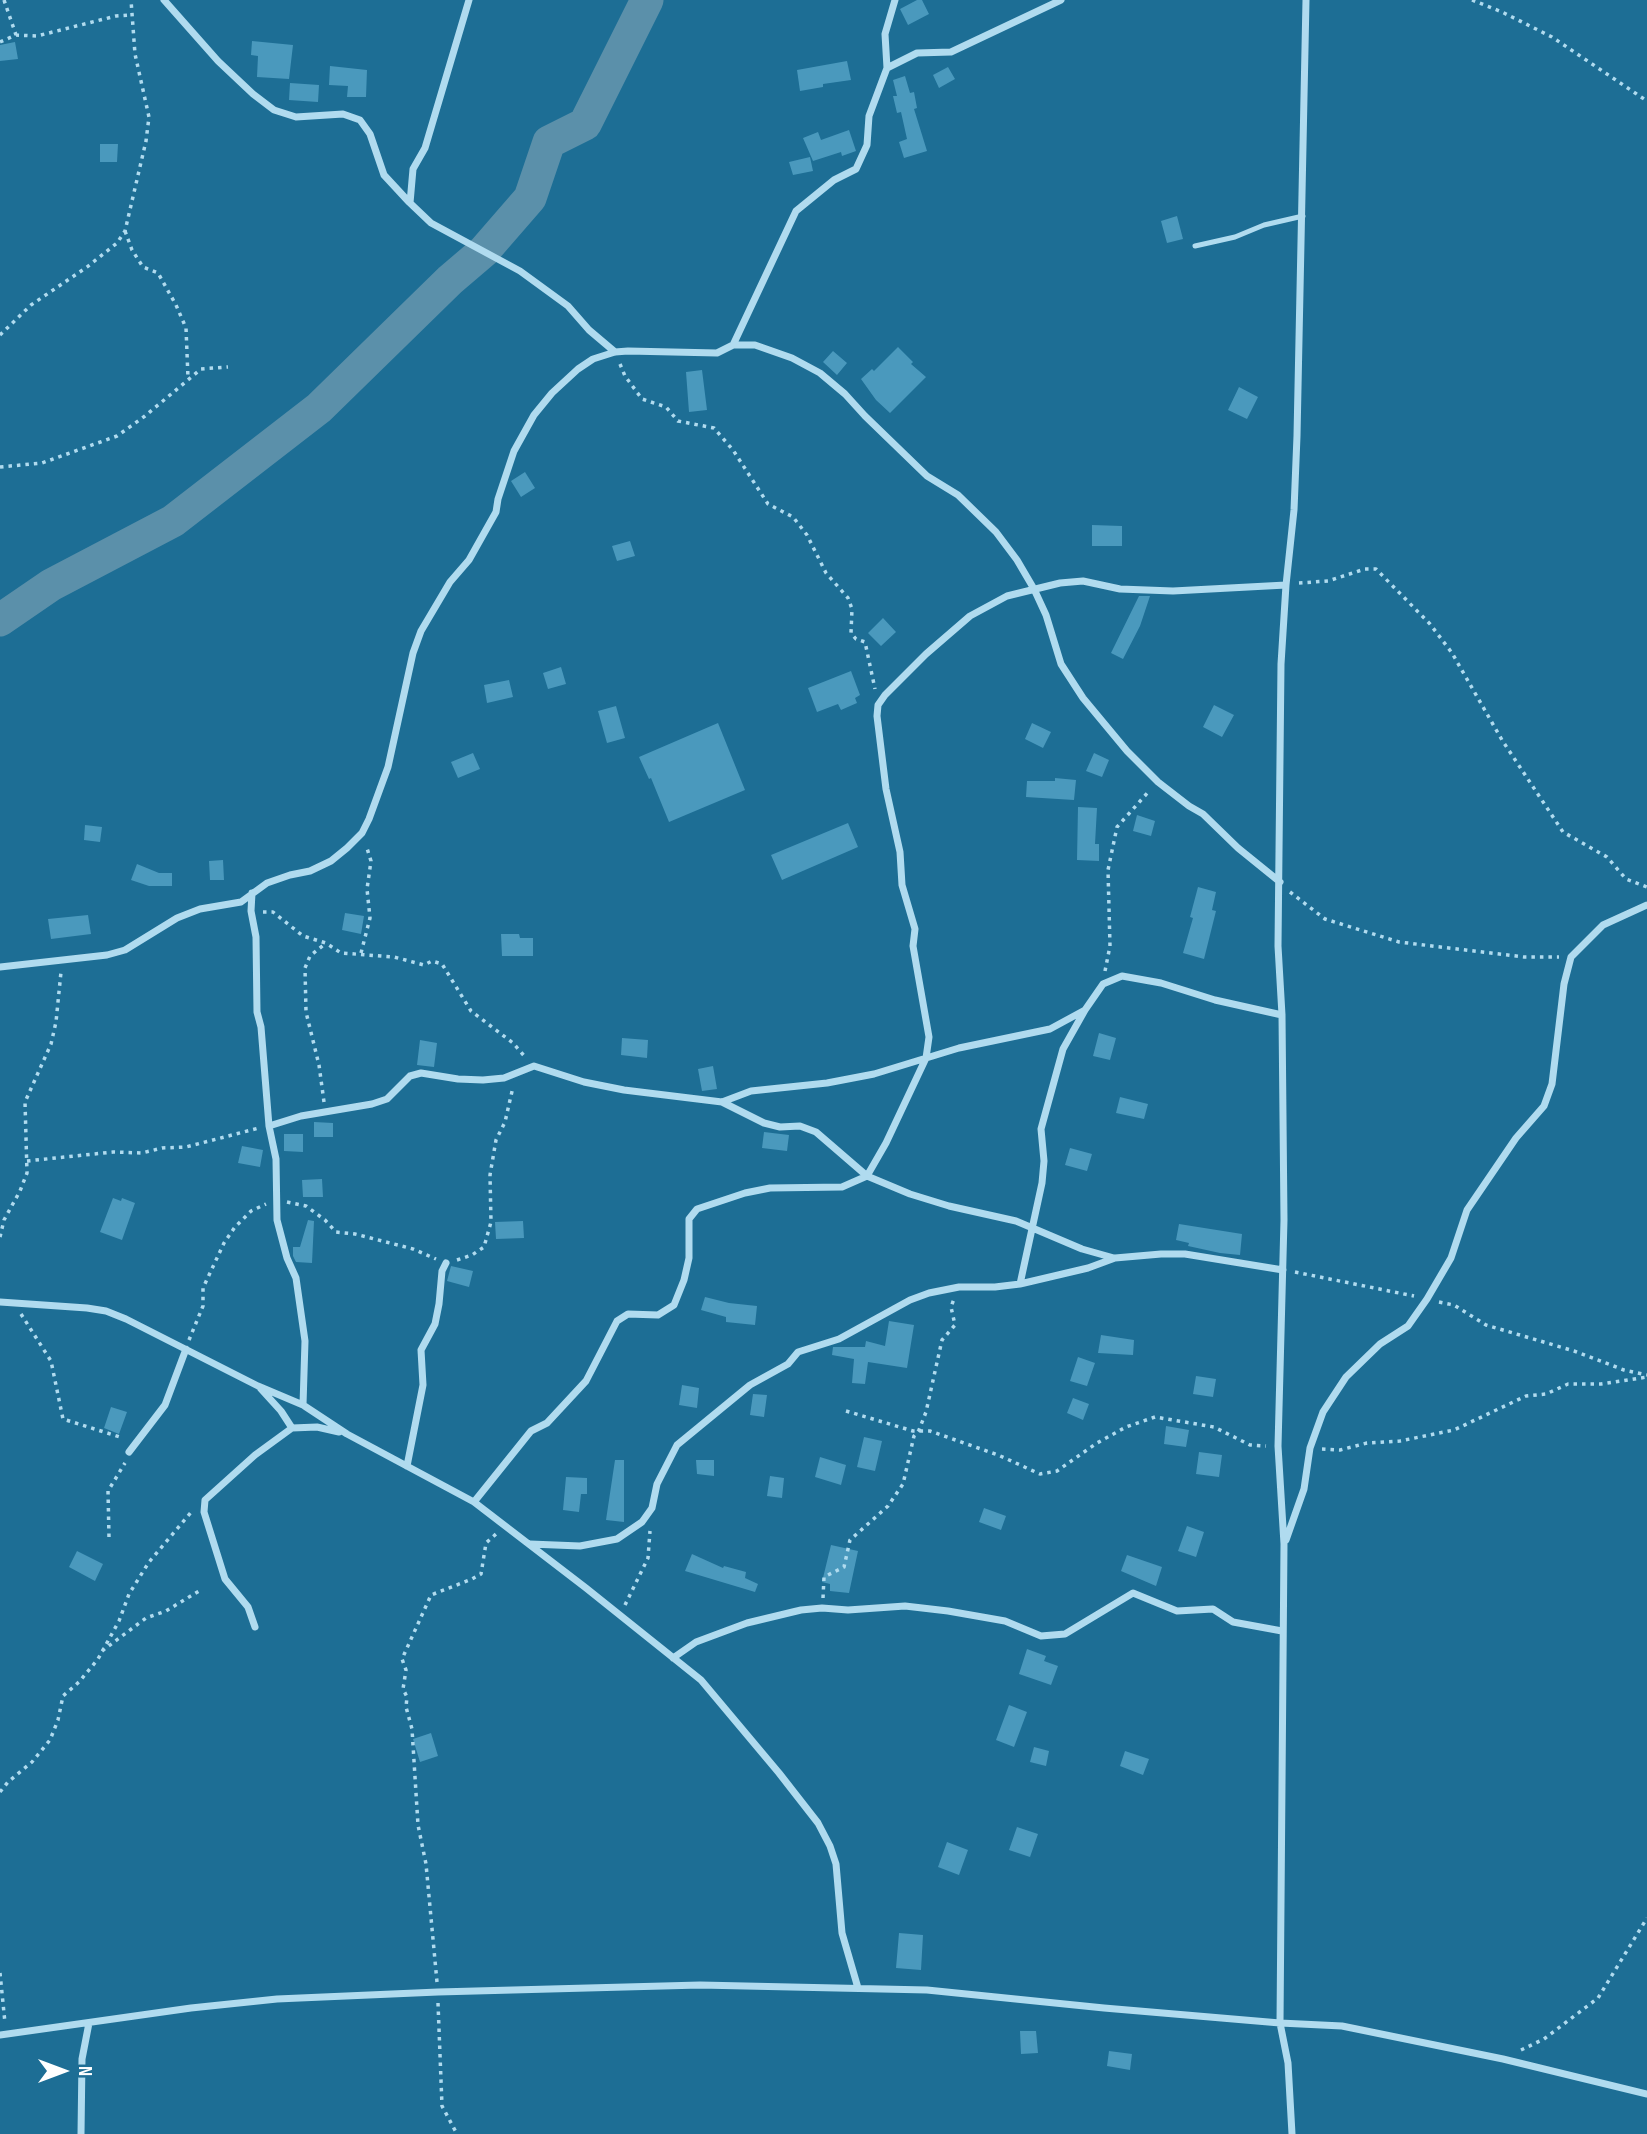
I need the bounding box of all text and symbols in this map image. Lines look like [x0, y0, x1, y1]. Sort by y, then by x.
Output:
north arrow [28, 2036, 98, 2106]
text: N [73, 2066, 96, 2076]

